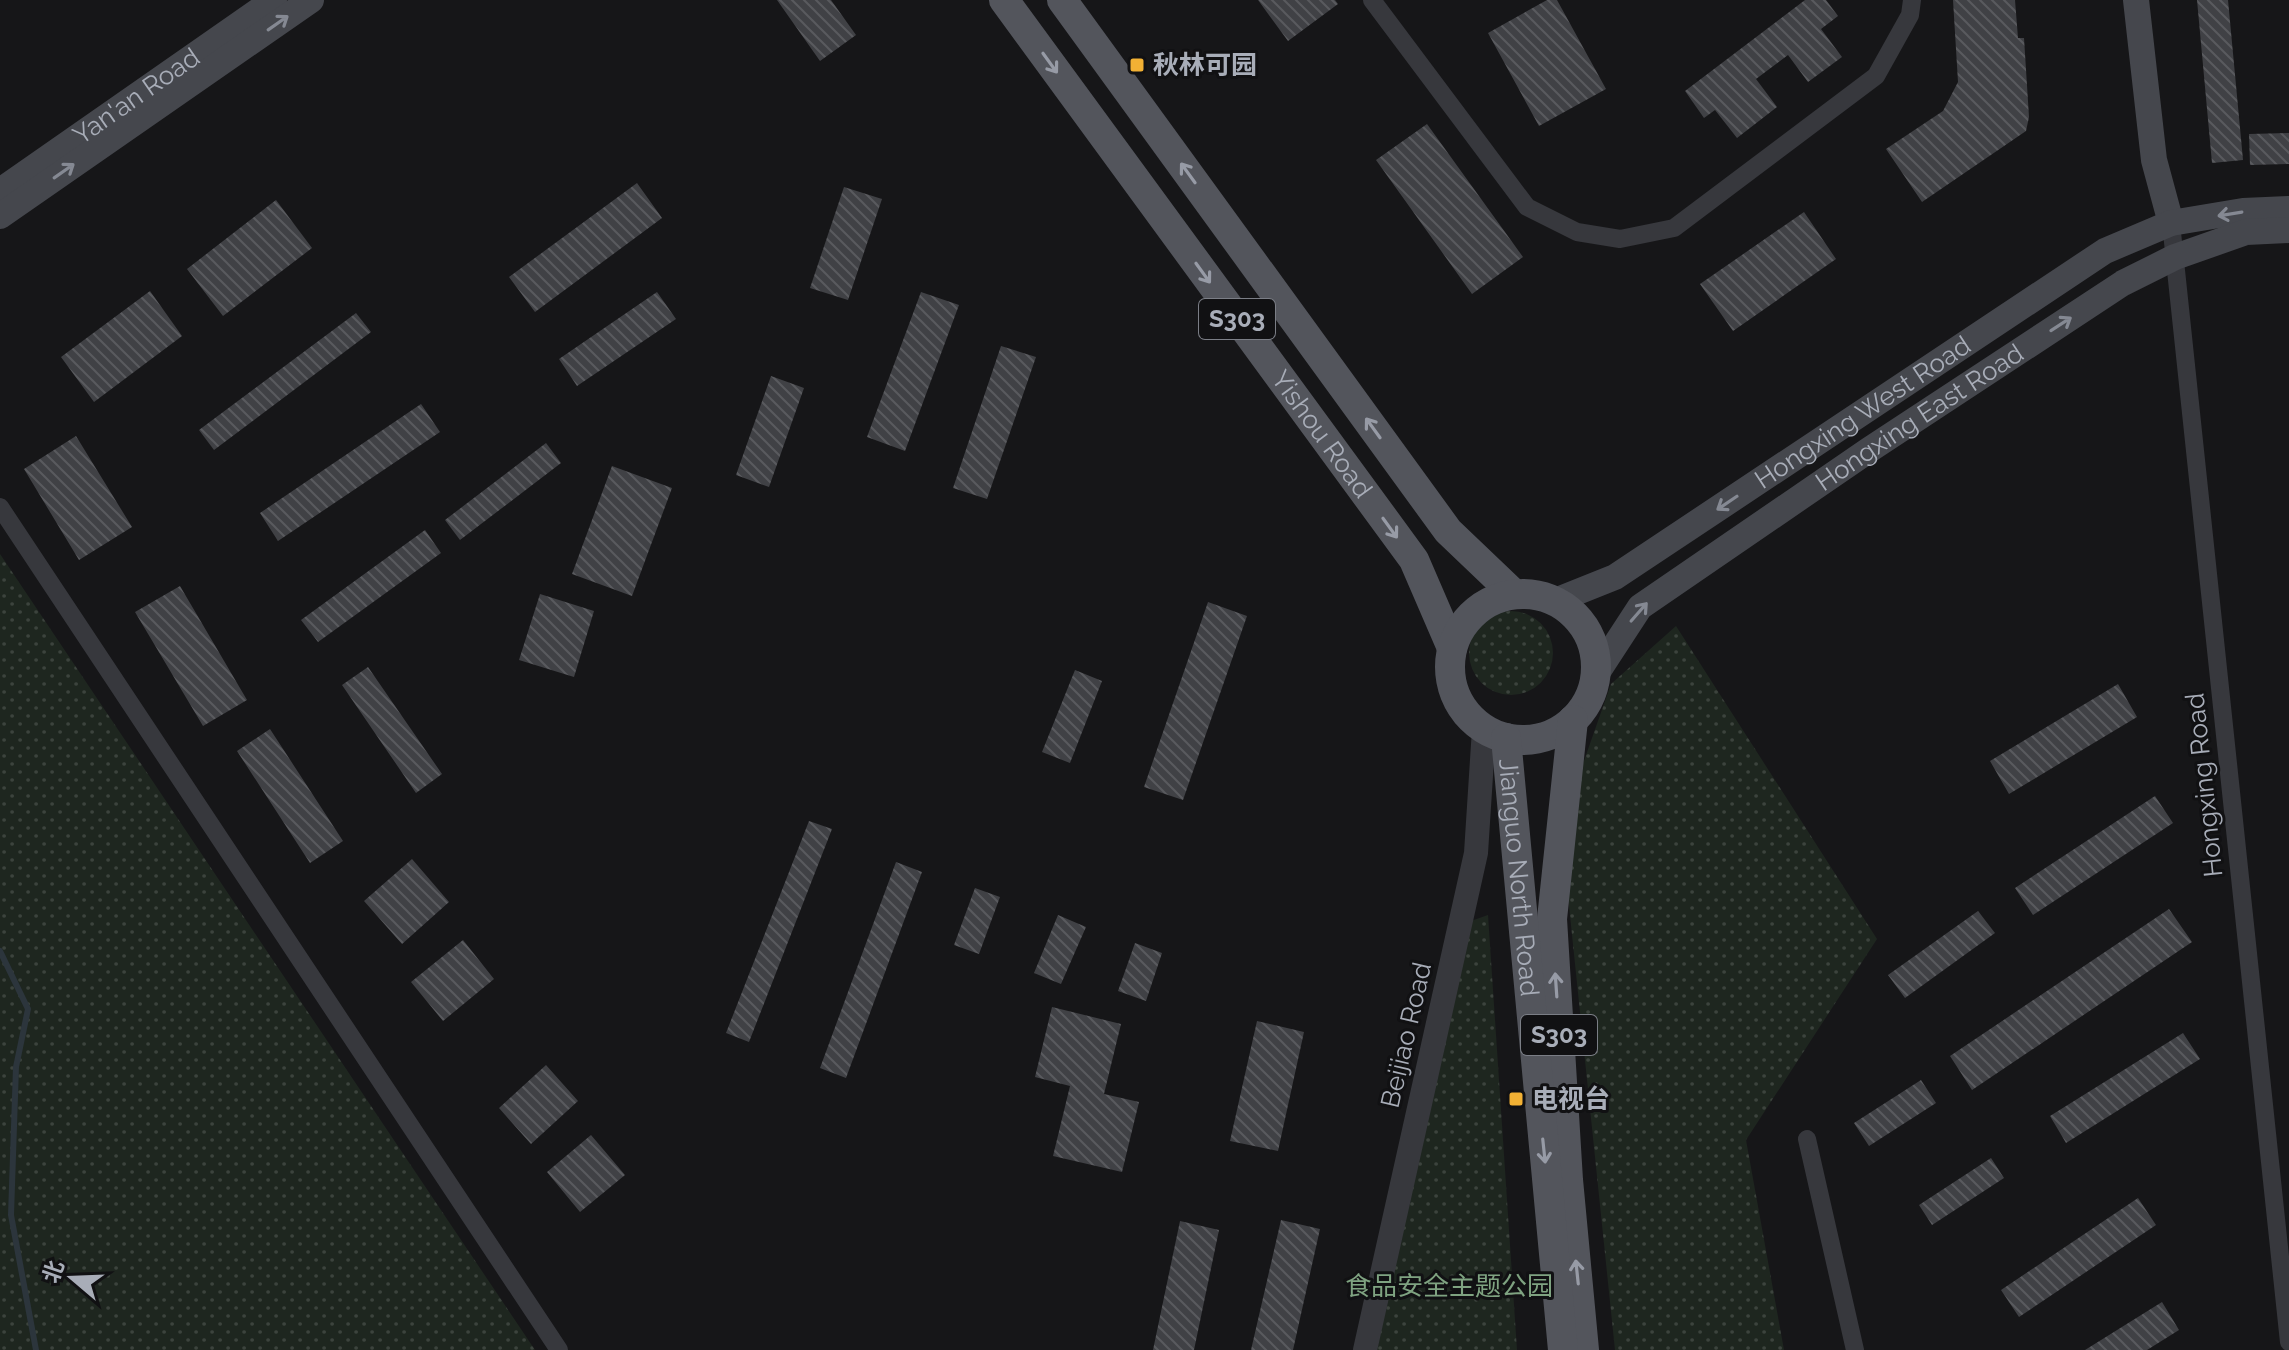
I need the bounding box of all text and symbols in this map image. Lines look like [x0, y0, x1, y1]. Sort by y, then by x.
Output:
one-way arrow [266, 15, 288, 31]
street label: Yan'an Road [67, 42, 205, 150]
place label: 秋林可园 [1153, 50, 1257, 80]
one-way arrow [1041, 52, 1058, 73]
marker: 秋林可园 [1128, 56, 1146, 74]
one-way arrow [1180, 162, 1196, 184]
one-way arrow [53, 163, 75, 179]
one-way arrow [2218, 207, 2243, 222]
one-way arrow [1195, 261, 1212, 283]
road number: S303 [1199, 299, 1275, 339]
one-way arrow [2049, 316, 2072, 332]
street label: Hongxing West Road [1749, 330, 1976, 495]
street label: Hongxing East Road [1810, 338, 2029, 497]
street label: Yishou Road [1265, 365, 1378, 504]
one-way arrow [1365, 418, 1382, 440]
one-way arrow [1716, 495, 1739, 511]
one-way arrow [1382, 516, 1399, 538]
one-way arrow [1630, 603, 1648, 623]
street label: Hongxing Road [2179, 692, 2229, 878]
street label: Jianguo North Road [1493, 757, 1545, 998]
street label: Beijiao Road [1375, 959, 1437, 1111]
one-way arrow [1548, 972, 1563, 999]
road number: S303 [1521, 1015, 1597, 1055]
place label: 电视台 [1532, 1084, 1610, 1114]
marker: 电视台 [1507, 1090, 1525, 1108]
one-way arrow [1537, 1137, 1552, 1164]
north arrow [32, 1238, 112, 1318]
text: 北 [37, 1257, 69, 1286]
one-way arrow [1569, 1259, 1584, 1286]
park label: 食品安全主题公园 [1345, 1271, 1553, 1301]

